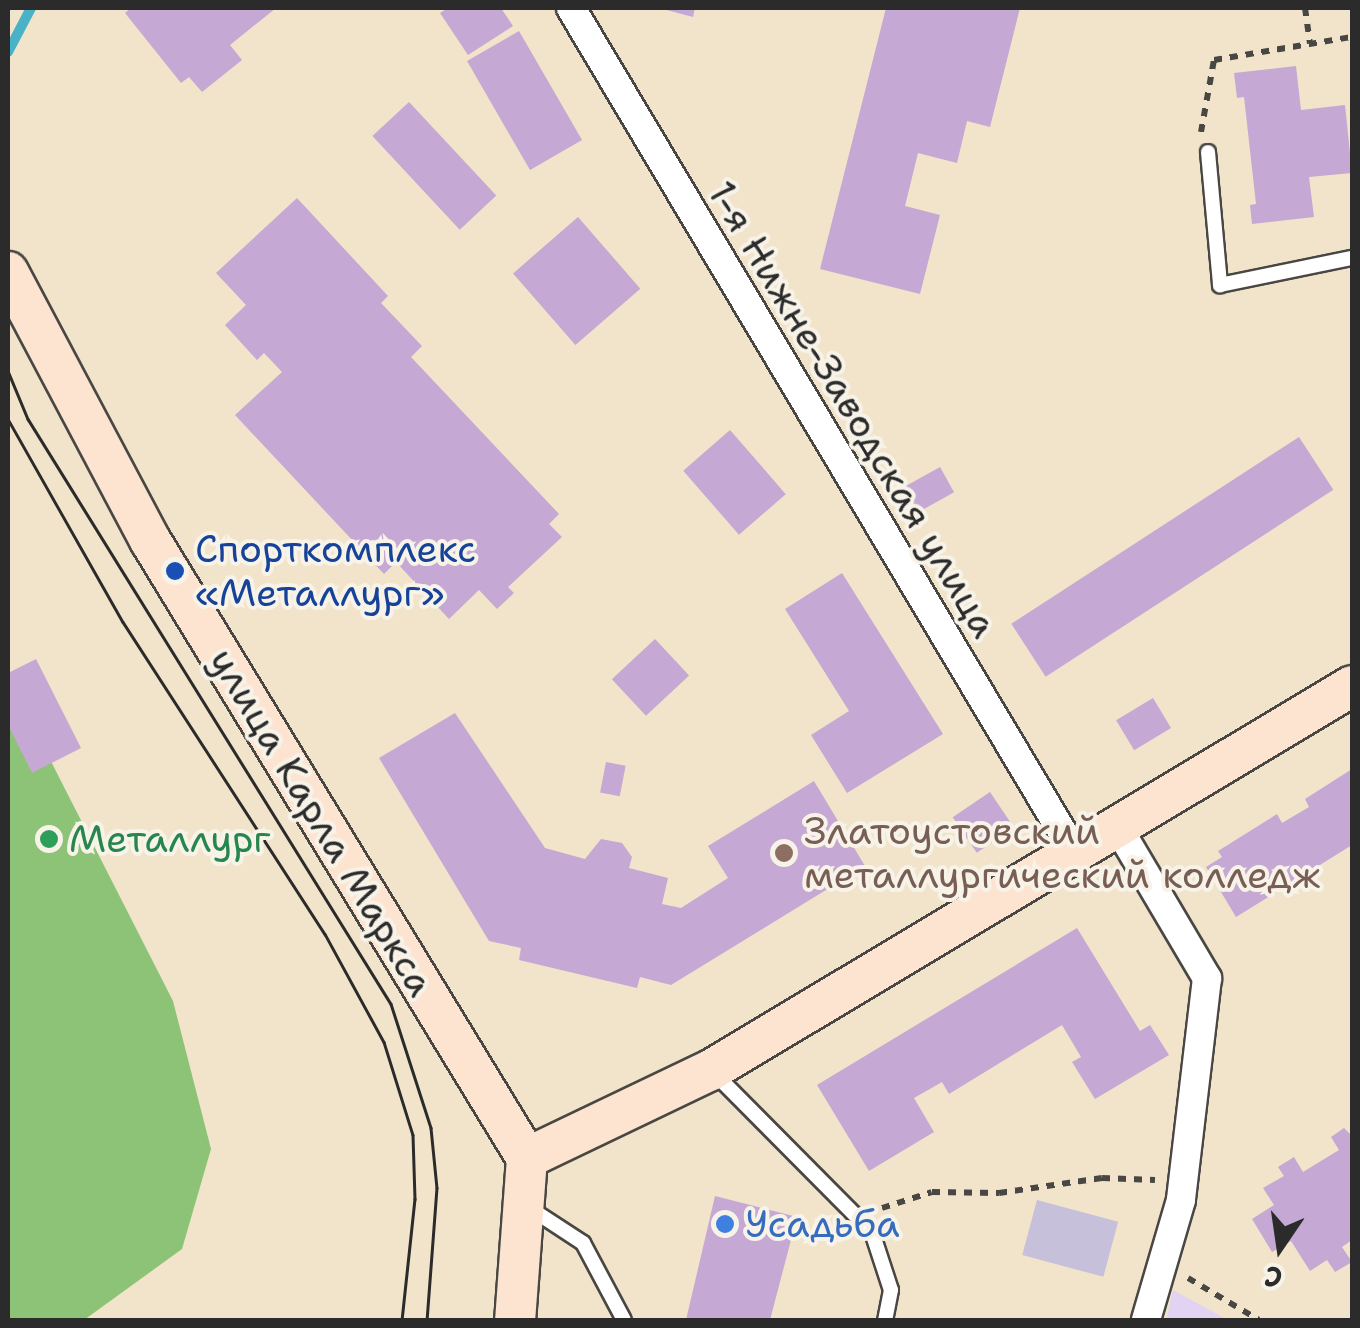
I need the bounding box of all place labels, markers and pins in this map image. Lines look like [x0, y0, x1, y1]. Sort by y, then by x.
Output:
place label: Спорткомплекс «Металлург» [195, 526, 476, 616]
marker: Спорткомплекс «Металлург» [164, 560, 186, 582]
place label: Златоустовский металлургический колледж [804, 808, 1320, 898]
place label: Металлург [69, 816, 270, 862]
marker: Металлург [38, 828, 60, 850]
marker: Златоустовский металлургический колледж [773, 842, 795, 864]
place label: Усадьба [745, 1201, 900, 1247]
marker: Усадьба [714, 1213, 736, 1235]

